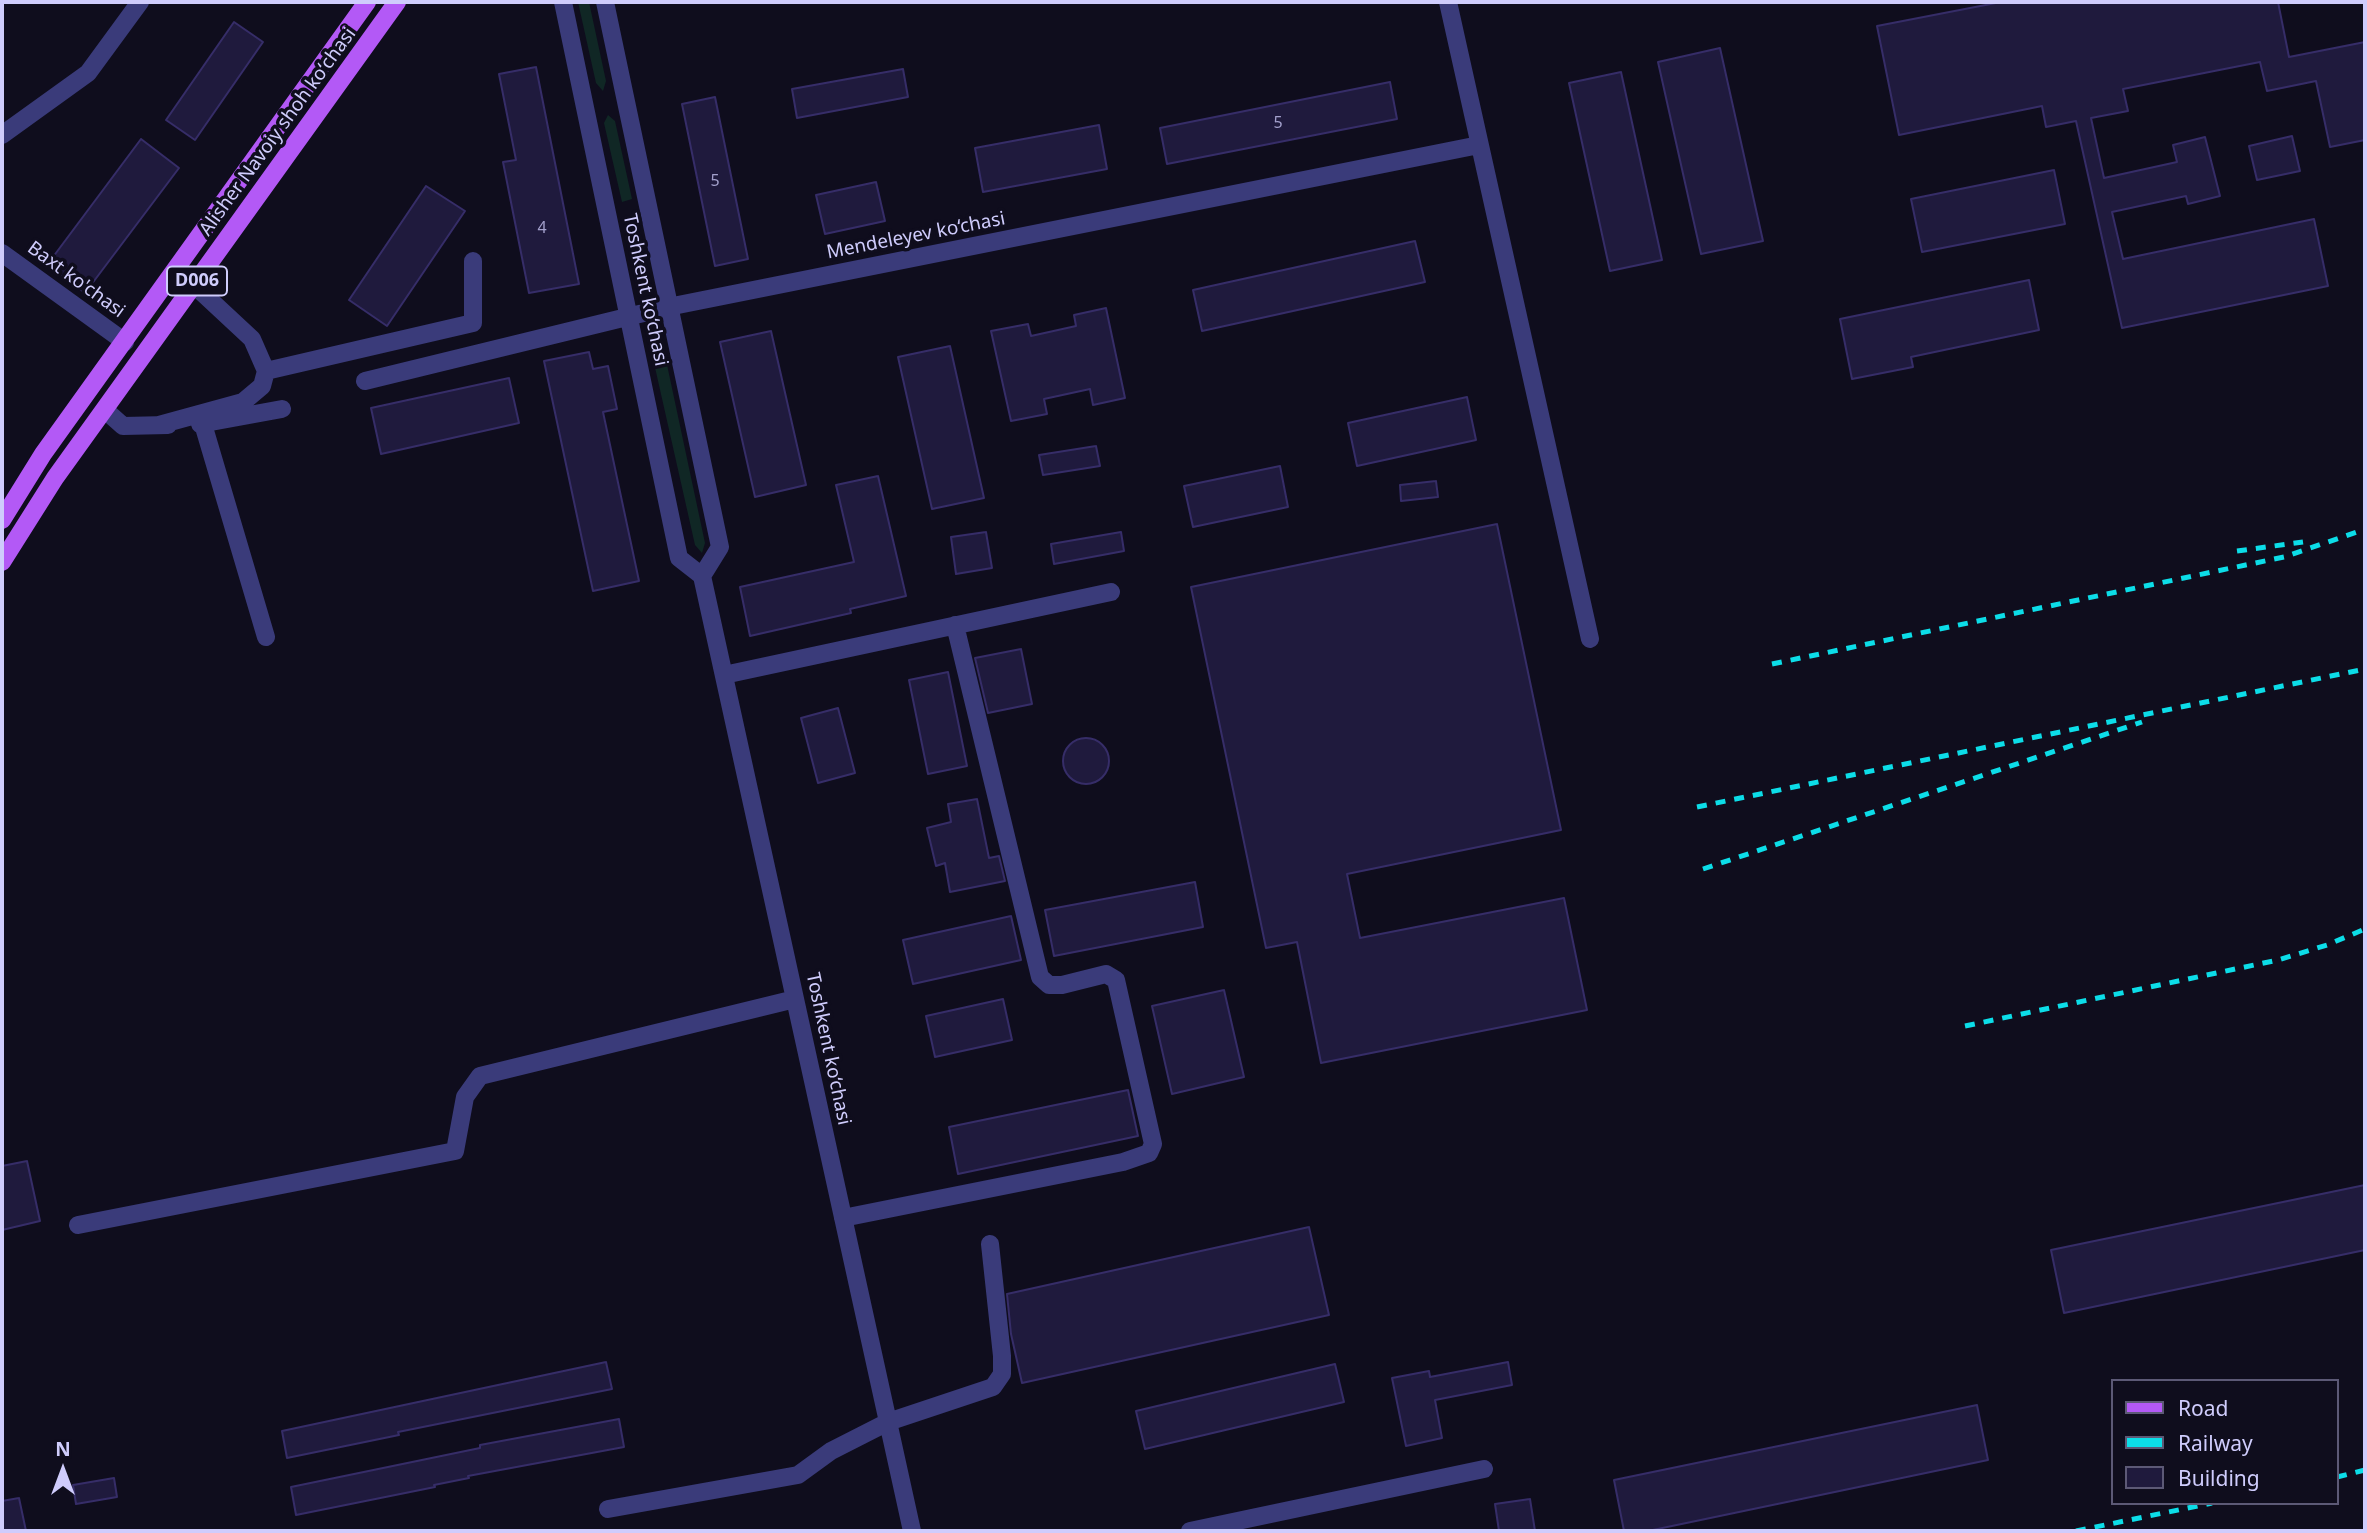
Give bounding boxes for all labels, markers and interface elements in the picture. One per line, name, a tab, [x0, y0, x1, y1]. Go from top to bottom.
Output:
street label: Alisher Navoiy shoh koʻchasi	[195, 24, 361, 240]
house number: 5	[1273, 113, 1283, 133]
house number: 5	[710, 171, 720, 191]
street label: Mendeleyev ko‘chasi	[825, 208, 1007, 264]
street label: Toshkent ko‘chasi	[618, 212, 672, 368]
house number: 4	[537, 218, 547, 238]
street label: Baxt ko'chasi	[23, 237, 129, 323]
road number: D006	[167, 267, 227, 296]
street label: Toshkent ko‘chasi	[801, 971, 855, 1127]
legend	[2112, 1379, 2339, 1505]
text: Road	[2178, 1394, 2228, 1422]
text: Railway	[2178, 1429, 2253, 1457]
north arrow	[28, 1435, 98, 1505]
text: N	[55, 1436, 71, 1462]
text: Building	[2178, 1464, 2260, 1492]

